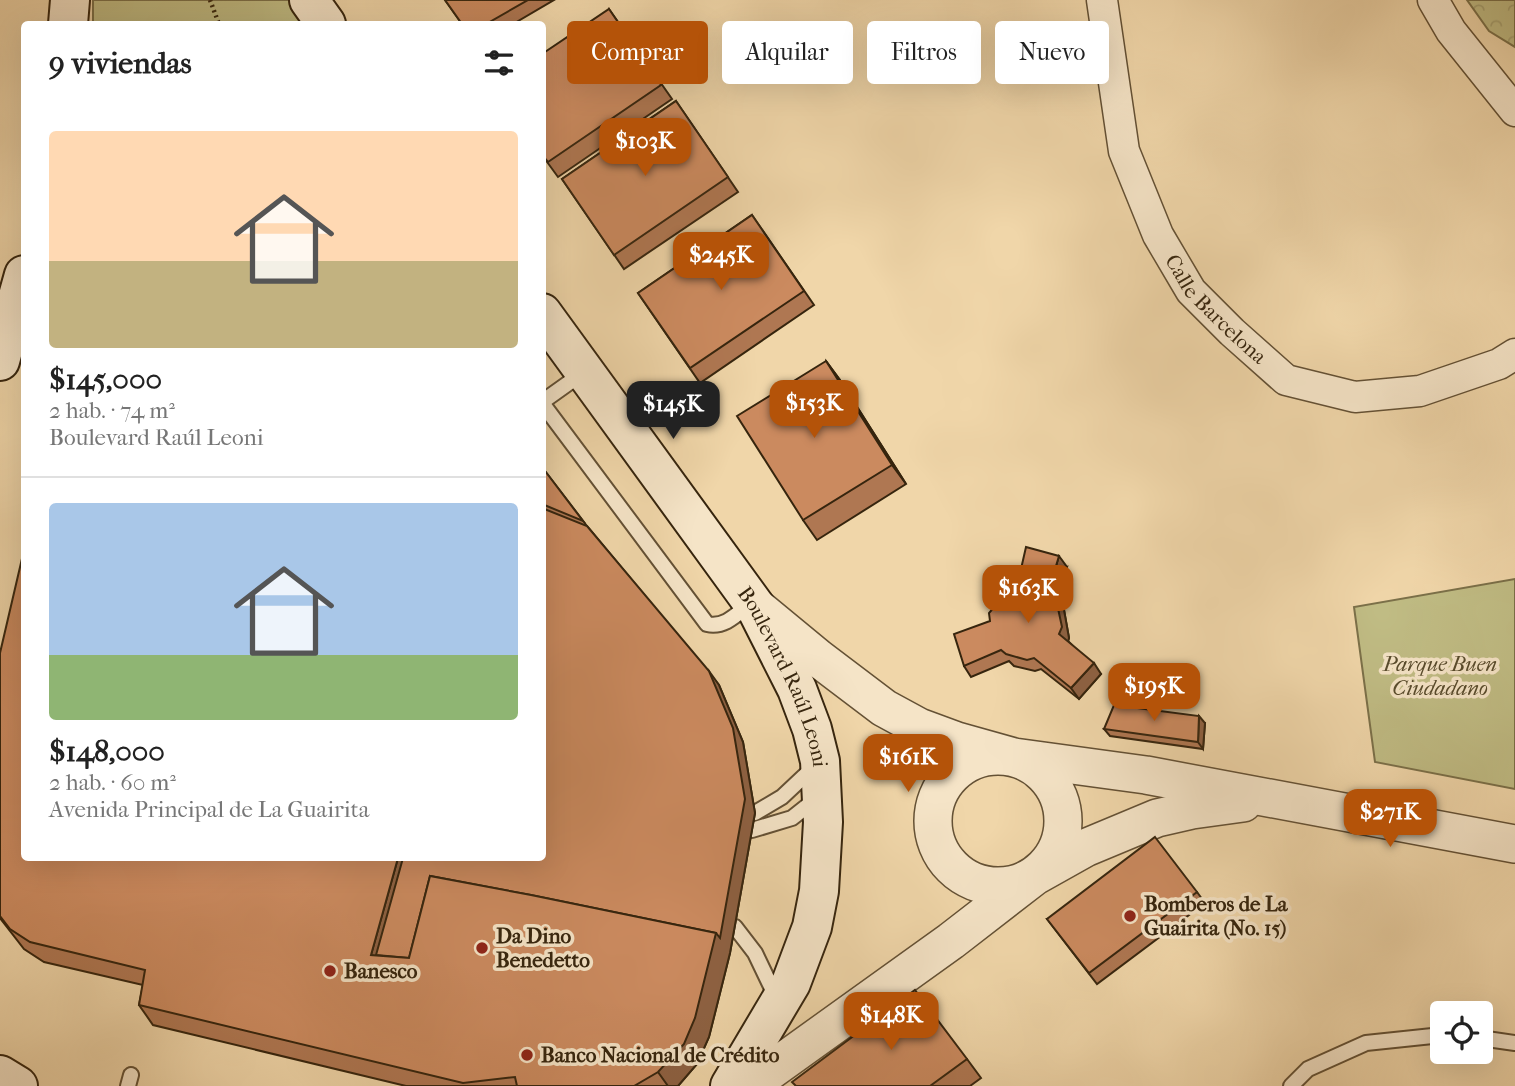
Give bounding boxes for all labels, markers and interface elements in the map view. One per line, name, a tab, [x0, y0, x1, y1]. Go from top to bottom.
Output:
chip: Comprar	[567, 21, 708, 84]
chip: Alquilar	[722, 21, 853, 84]
chip: Filtros	[867, 21, 981, 84]
chip: Nuevo	[995, 21, 1109, 84]
icon: filters	[480, 44, 518, 82]
text: 9 viviendas	[49, 46, 192, 81]
pin: $103K	[596, 118, 694, 178]
text: $103K	[615, 127, 675, 154]
icon: home	[221, 176, 347, 302]
pin: $245K	[672, 232, 770, 292]
text: $245K	[689, 241, 753, 268]
street label: Calle Barcelona	[1160, 250, 1271, 369]
text: $145,000	[49, 362, 162, 397]
pin: $153K	[765, 380, 863, 440]
pin: $145K	[624, 382, 722, 441]
text: $153K	[786, 389, 842, 416]
text: $145K	[643, 390, 703, 417]
text: 2 hab. · 74 m²	[49, 397, 175, 424]
text: Boulevard Raúl Leoni	[49, 424, 264, 451]
icon: home	[221, 548, 347, 674]
pin: $163K	[979, 566, 1077, 625]
text: $163K	[998, 574, 1058, 601]
street label: Boulevard Raúl Leoni	[733, 582, 832, 768]
park label: Parque Buen Ciudadano	[1382, 652, 1497, 700]
pin: $195K	[1105, 664, 1203, 723]
text: $195K	[1124, 672, 1184, 699]
text: $148,000	[49, 734, 165, 769]
pin: $161K	[859, 734, 957, 794]
text: $161K	[879, 743, 937, 770]
text: 2 hab. · 60 m²	[49, 769, 176, 796]
pin: $271K	[1341, 790, 1439, 849]
text: Avenida Principal de La Guairita	[49, 796, 369, 823]
text: $271K	[1360, 798, 1420, 825]
place label: Bomberos de La Guairita (No. 15)	[1144, 892, 1289, 940]
marker: Bomberos de La Guairita (No. 15)	[1122, 908, 1138, 924]
place label: Da Dino Benedetto	[496, 924, 590, 972]
marker: Da Dino Benedetto	[474, 940, 490, 956]
place label: Banesco	[344, 959, 418, 983]
marker: Banesco	[322, 963, 338, 979]
pin: $148K	[842, 992, 940, 1052]
text: $148K	[860, 1001, 922, 1028]
map controls	[1430, 1001, 1493, 1064]
button: locate	[1430, 1001, 1493, 1064]
place label: Banco Nacional de Crédito	[541, 1043, 780, 1067]
marker: Banco Nacional de Crédito	[519, 1047, 535, 1063]

